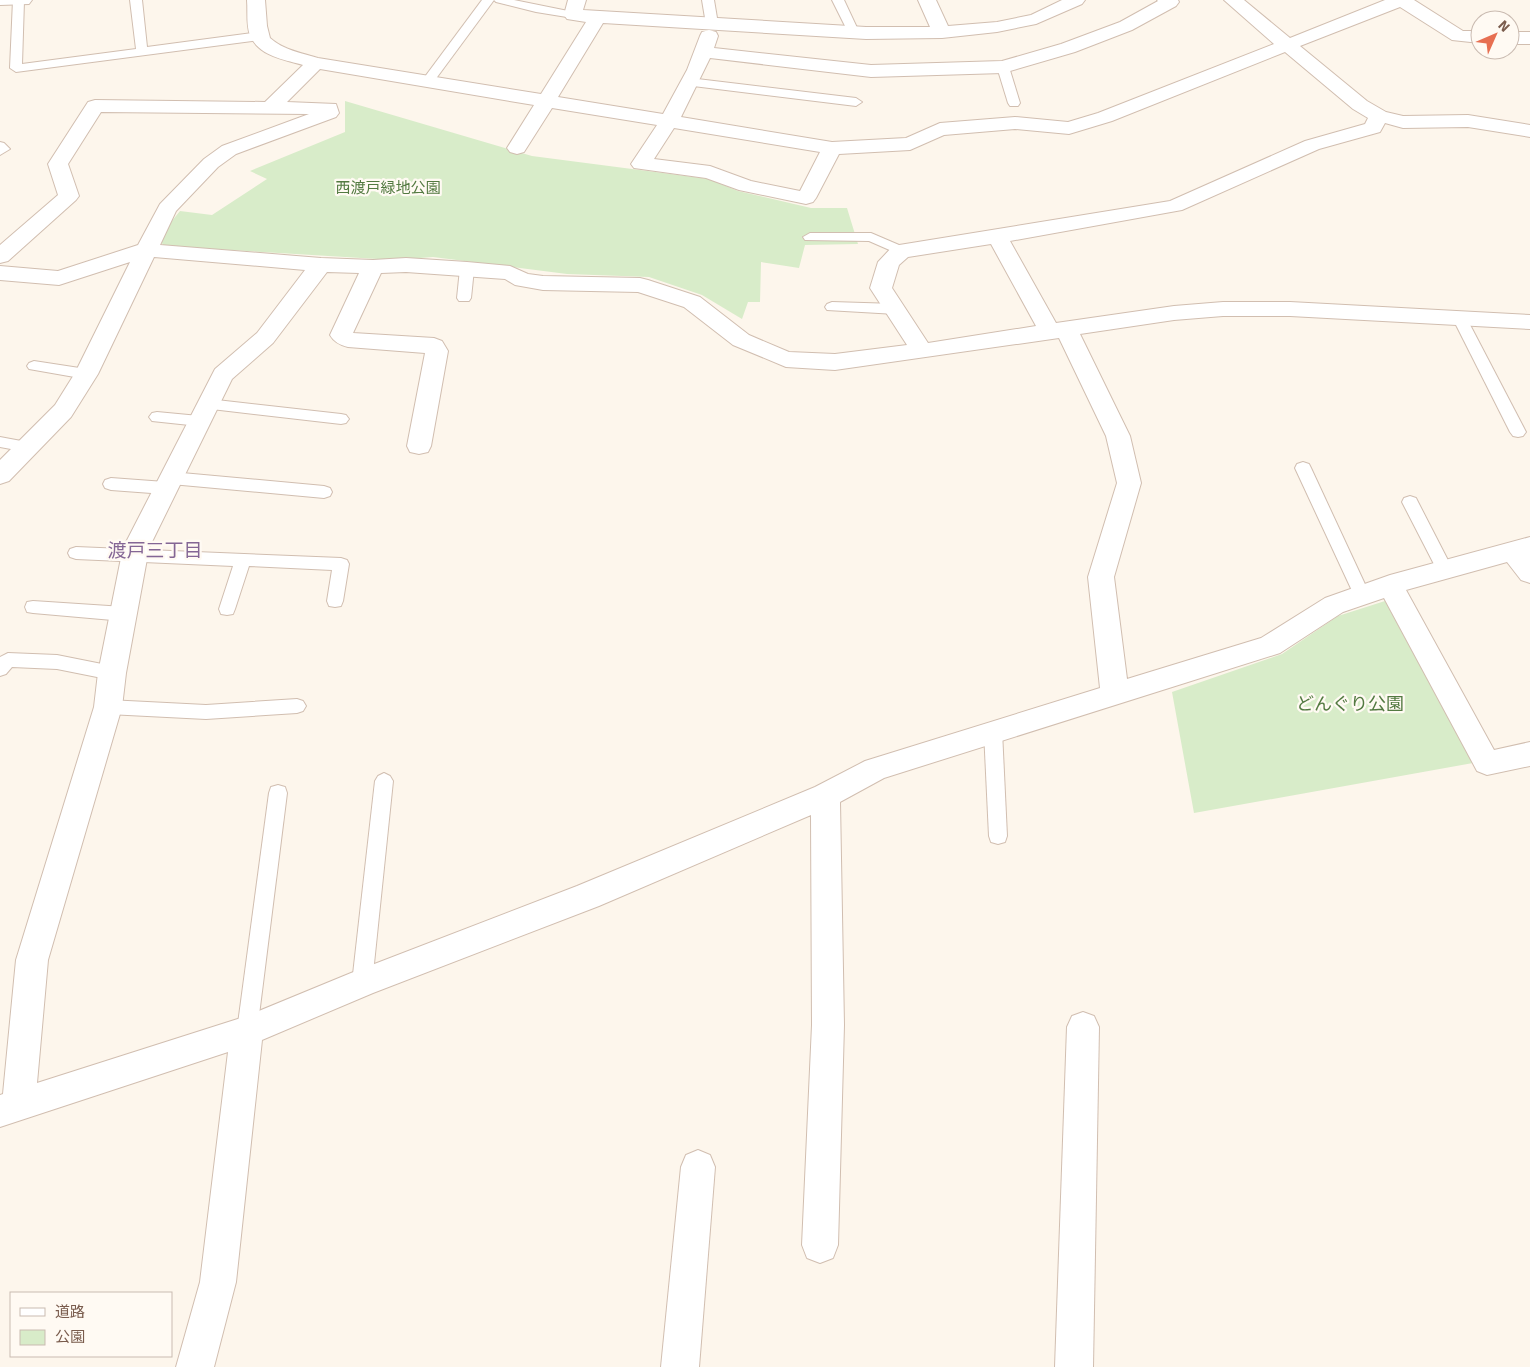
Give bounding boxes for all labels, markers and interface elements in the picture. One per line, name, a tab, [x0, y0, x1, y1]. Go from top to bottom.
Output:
north arrow	[1470, 10, 1520, 60]
text: N	[1494, 17, 1513, 36]
park label: 西渡戸緑地公園	[335, 179, 441, 197]
district label: 渡戸三丁目	[107, 539, 203, 563]
park label: どんぐり公園	[1296, 693, 1404, 715]
legend	[10, 1292, 172, 1357]
text: 道路	[55, 1303, 85, 1321]
text: 公園	[55, 1328, 85, 1346]

